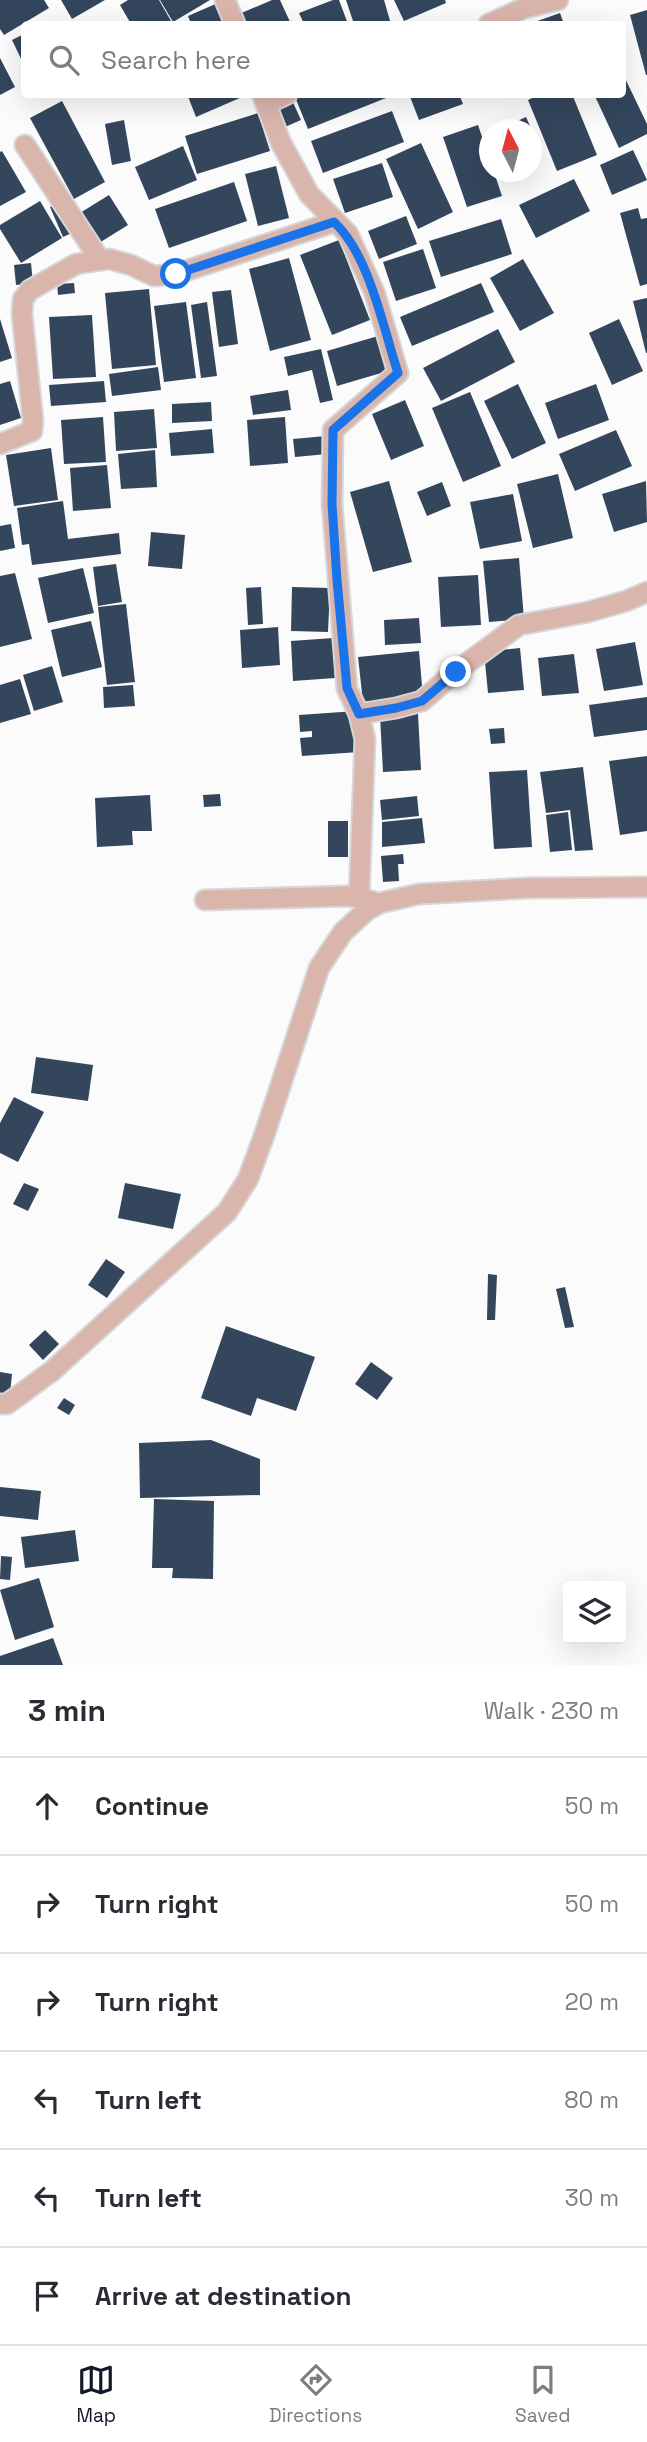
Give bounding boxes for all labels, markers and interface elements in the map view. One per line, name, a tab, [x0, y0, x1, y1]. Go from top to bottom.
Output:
search box	[21, 21, 626, 98]
icon: search	[45, 41, 83, 79]
text: Search here	[101, 43, 251, 77]
north arrow	[479, 119, 542, 182]
route start	[160, 258, 191, 289]
route end	[440, 656, 471, 687]
map controls	[563, 1581, 626, 1644]
button: layers	[563, 1581, 626, 1644]
text: 3 min	[28, 1691, 106, 1730]
text: Walk · 230 m	[484, 1696, 619, 1726]
icon: ahead	[28, 1787, 66, 1825]
text: Continue	[95, 1789, 209, 1823]
text: 50 m	[565, 1791, 619, 1821]
icon: right	[28, 1885, 66, 1923]
text: Turn right	[95, 1887, 219, 1921]
text: 50 m	[565, 1889, 619, 1919]
icon: right	[28, 1983, 66, 2021]
text: Turn right	[95, 1985, 219, 2019]
text: 20 m	[565, 1987, 619, 2017]
icon: left	[28, 2081, 66, 2119]
text: Turn left	[95, 2083, 202, 2117]
text: 80 m	[564, 2085, 619, 2115]
icon: left	[28, 2179, 66, 2217]
text: Turn left	[95, 2181, 202, 2215]
text: 30 m	[565, 2183, 619, 2213]
icon: arrive	[28, 2277, 66, 2315]
text: Arrive at destination	[95, 2279, 352, 2313]
tab: Map	[76, 2361, 116, 2428]
tab: Directions	[269, 2361, 362, 2428]
tab: Saved	[515, 2361, 571, 2428]

